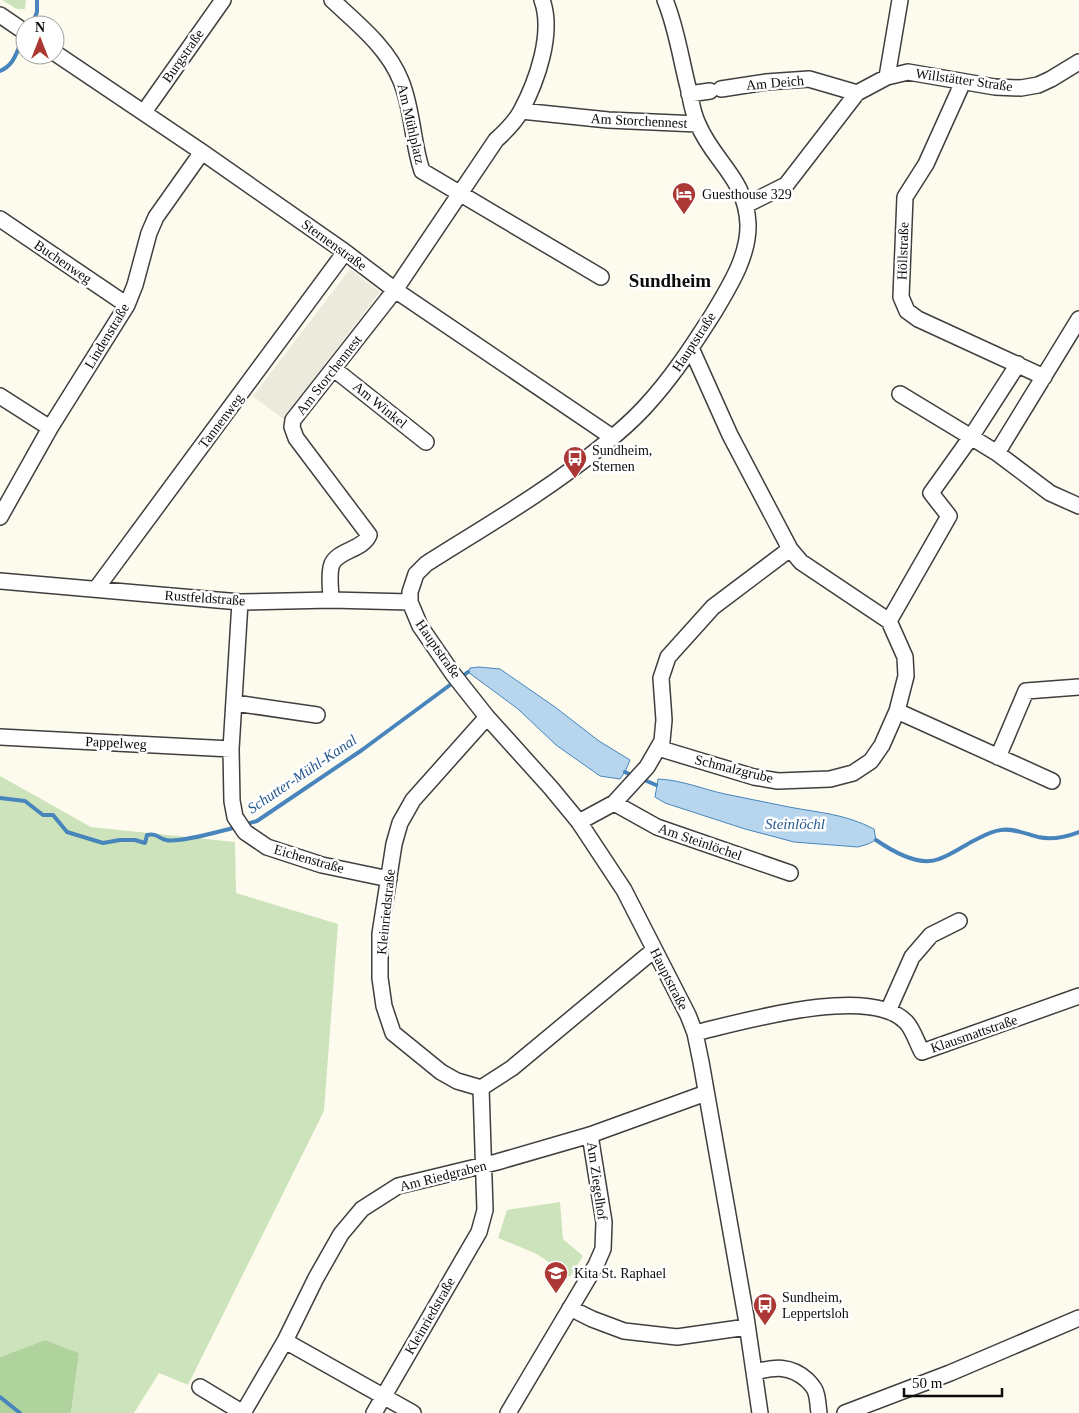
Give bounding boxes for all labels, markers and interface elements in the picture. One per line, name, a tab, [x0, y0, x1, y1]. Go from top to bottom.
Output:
north arrow	[15, 15, 65, 65]
text: N	[35, 20, 45, 35]
street label: Burgstraße	[159, 27, 207, 85]
street label: Willstätter Straße	[915, 66, 1013, 94]
street label: Am Deich	[745, 73, 805, 93]
street label: Am Mühlplatz	[394, 82, 428, 166]
street label: Am Storchennest	[590, 111, 688, 131]
hotel icon: Guesthouse 329	[671, 181, 697, 215]
place label: Guesthouse 329	[702, 187, 792, 202]
street label: Sternenstraße	[299, 217, 369, 273]
street label: Höllstraße	[894, 222, 912, 280]
street label: Buchenweg	[31, 237, 95, 287]
district label: Sundheim	[629, 270, 711, 291]
street label: Lindenstraße	[82, 301, 132, 371]
street label: Hauptstraße	[669, 310, 719, 374]
street label: Am Storchennest	[293, 332, 365, 418]
street label: Am Winkel	[350, 379, 410, 431]
street label: Tannenweg	[196, 391, 246, 451]
place label: Sundheim, Sternen	[592, 443, 652, 474]
bus stop icon: Sundheim, Sternen	[562, 445, 588, 479]
street label: Rustfeldstraße	[164, 588, 246, 608]
street label: Hauptstraße	[412, 617, 464, 681]
water label: Schutter-Mühl-Kanal	[244, 732, 360, 816]
street label: Pappelweg	[85, 734, 147, 752]
street label: Schmalzgrube	[693, 752, 775, 786]
water label: Steinlöchl	[765, 816, 825, 832]
street label: Am Steinlöchel	[656, 821, 744, 863]
street label: Eichenstraße	[272, 842, 346, 876]
street label: Kleinriedstraße	[374, 868, 398, 956]
street label: Hauptstraße	[647, 945, 691, 1013]
street label: Klausmattstraße	[929, 1012, 1019, 1056]
street label: Am Ziegelhof	[584, 1141, 610, 1221]
street label: Am Riedgraben	[398, 1158, 488, 1194]
school or university icon: Kita St. Raphael	[543, 1260, 569, 1294]
place label: Kita St. Raphael	[574, 1266, 666, 1281]
street label: Kleinriedstraße	[402, 1275, 458, 1357]
place label: Sundheim, Leppertsloh	[782, 1290, 849, 1321]
bus stop icon: Sundheim, Leppertsloh	[752, 1292, 778, 1326]
scale bar	[904, 1366, 1002, 1398]
text: 50 m	[912, 1375, 943, 1391]

